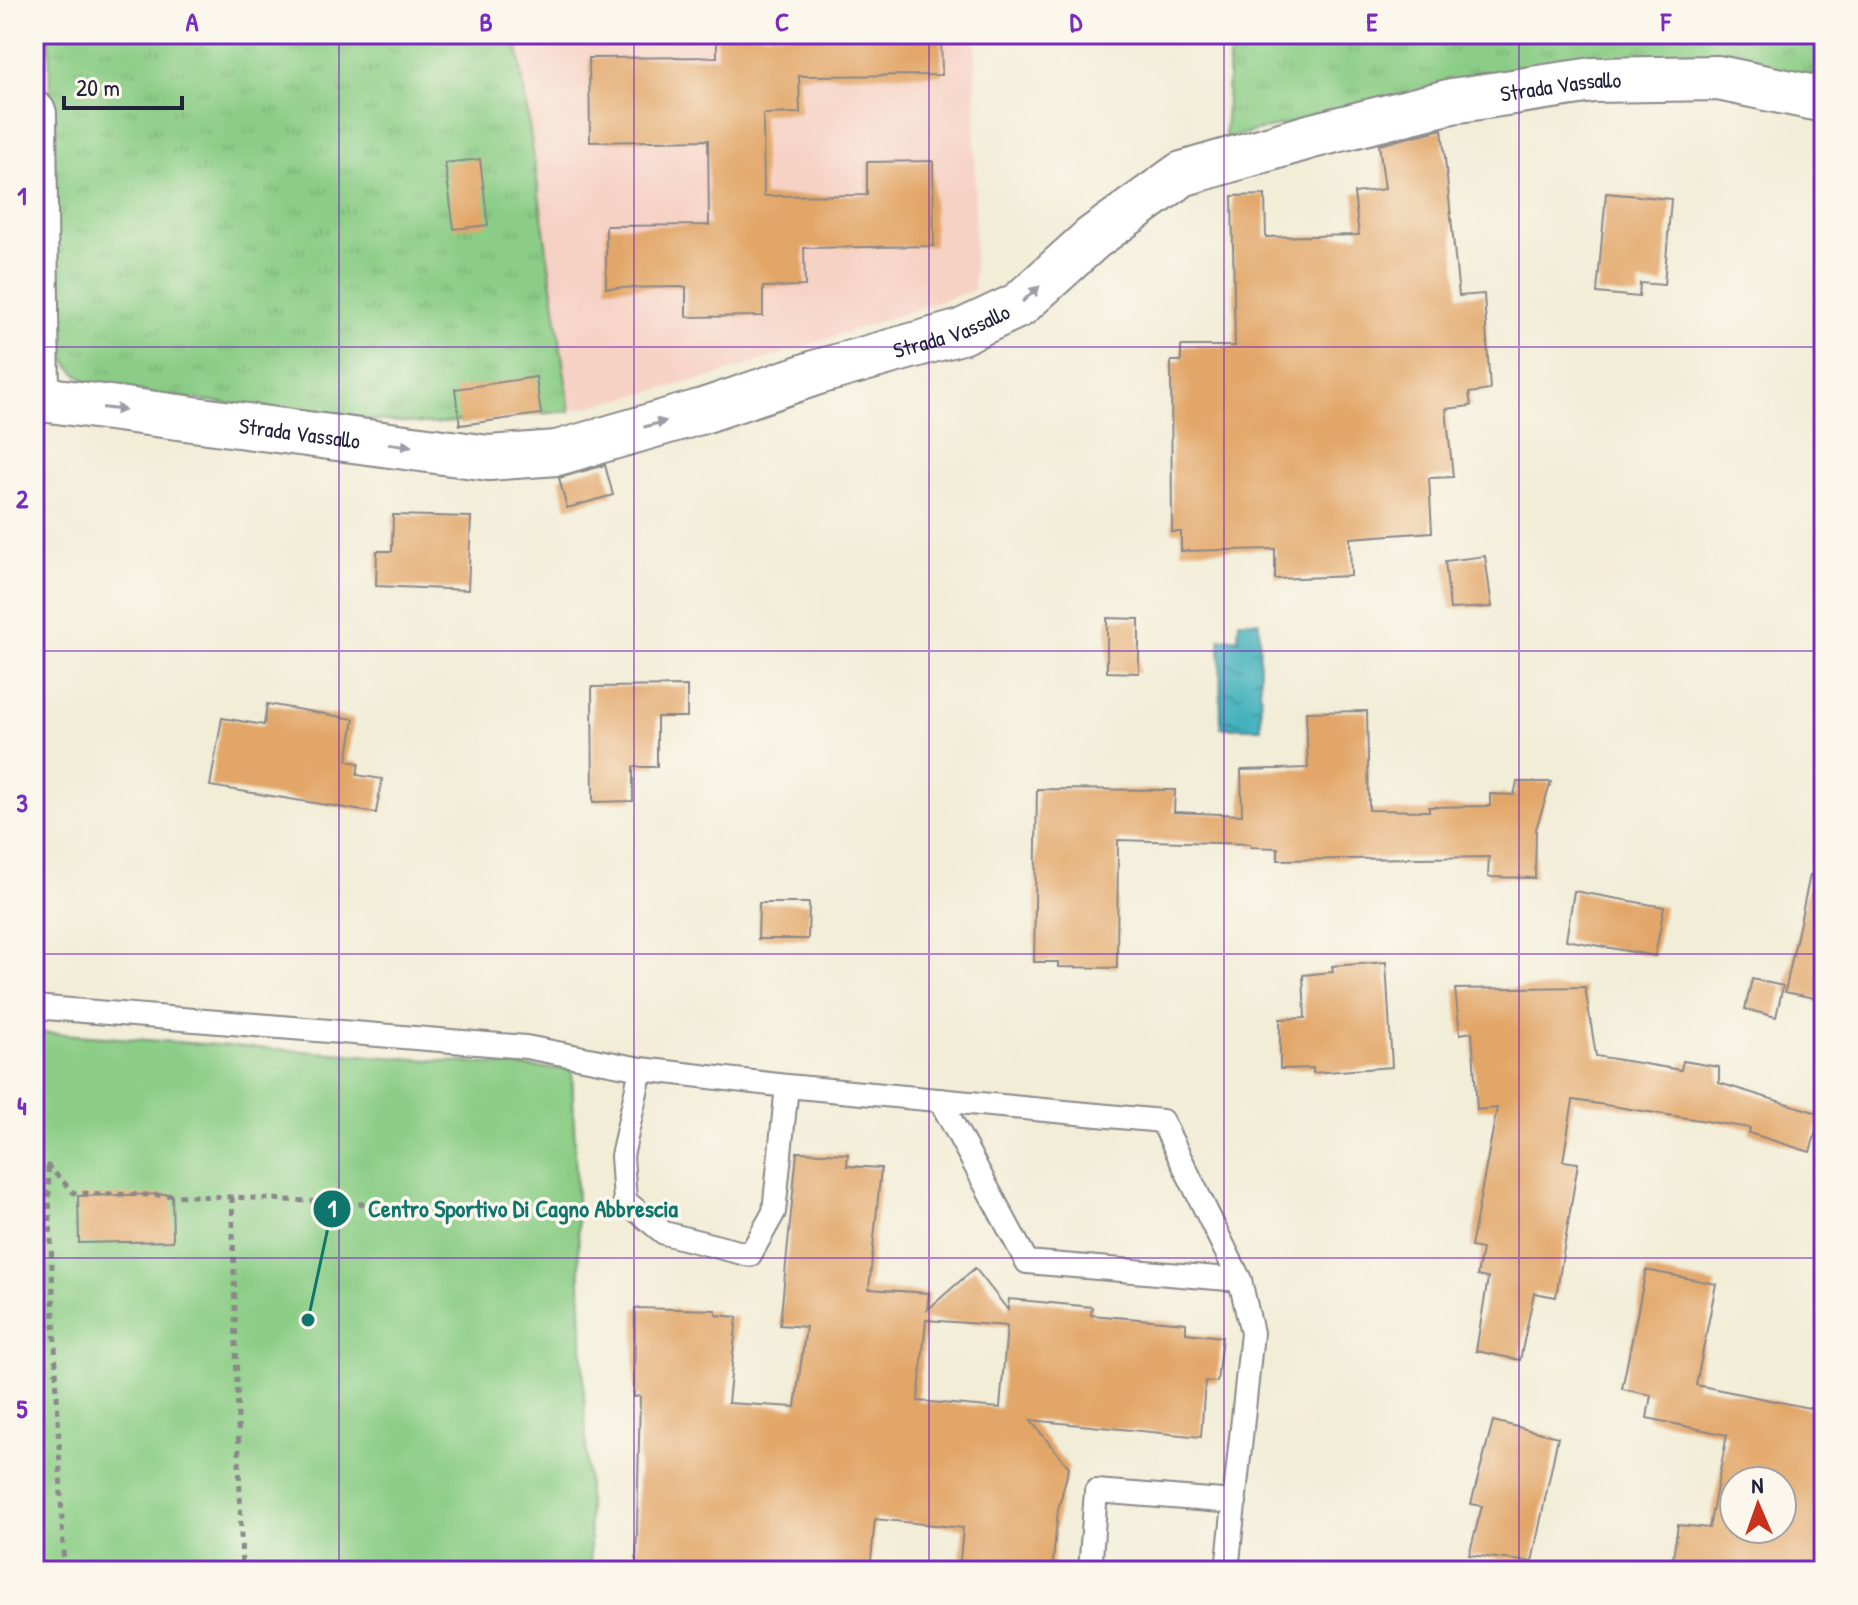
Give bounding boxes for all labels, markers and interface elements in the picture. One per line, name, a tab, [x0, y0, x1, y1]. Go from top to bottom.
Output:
text: A	[186, 4, 199, 39]
text: B	[479, 4, 493, 39]
text: C	[775, 4, 789, 39]
text: D	[1070, 4, 1083, 39]
text: E	[1366, 4, 1378, 39]
text: F	[1660, 4, 1672, 39]
scale bar	[64, 60, 182, 110]
street label: Strada Vassallo	[1498, 65, 1622, 109]
text: 20 m	[76, 71, 120, 103]
text: 1	[17, 178, 27, 213]
one-way arrow	[1021, 286, 1040, 304]
street label: Strada Vassallo	[890, 296, 1015, 365]
one-way arrow	[102, 403, 127, 416]
street label: Strada Vassallo	[237, 410, 362, 456]
one-way arrow	[642, 418, 667, 430]
one-way arrow	[388, 439, 413, 452]
text: 2	[16, 481, 29, 516]
text: 3	[16, 785, 28, 820]
text: 4	[17, 1088, 27, 1123]
callout: Centro Sportivo Di Cagno Abbrescia	[312, 1185, 694, 1233]
text: 1	[328, 1192, 337, 1224]
text: Centro Sportivo Di Cagno Abbrescia	[368, 1192, 679, 1225]
text: 5	[17, 1391, 28, 1426]
north arrow	[1718, 1465, 1798, 1545]
text: N	[1751, 1470, 1764, 1500]

